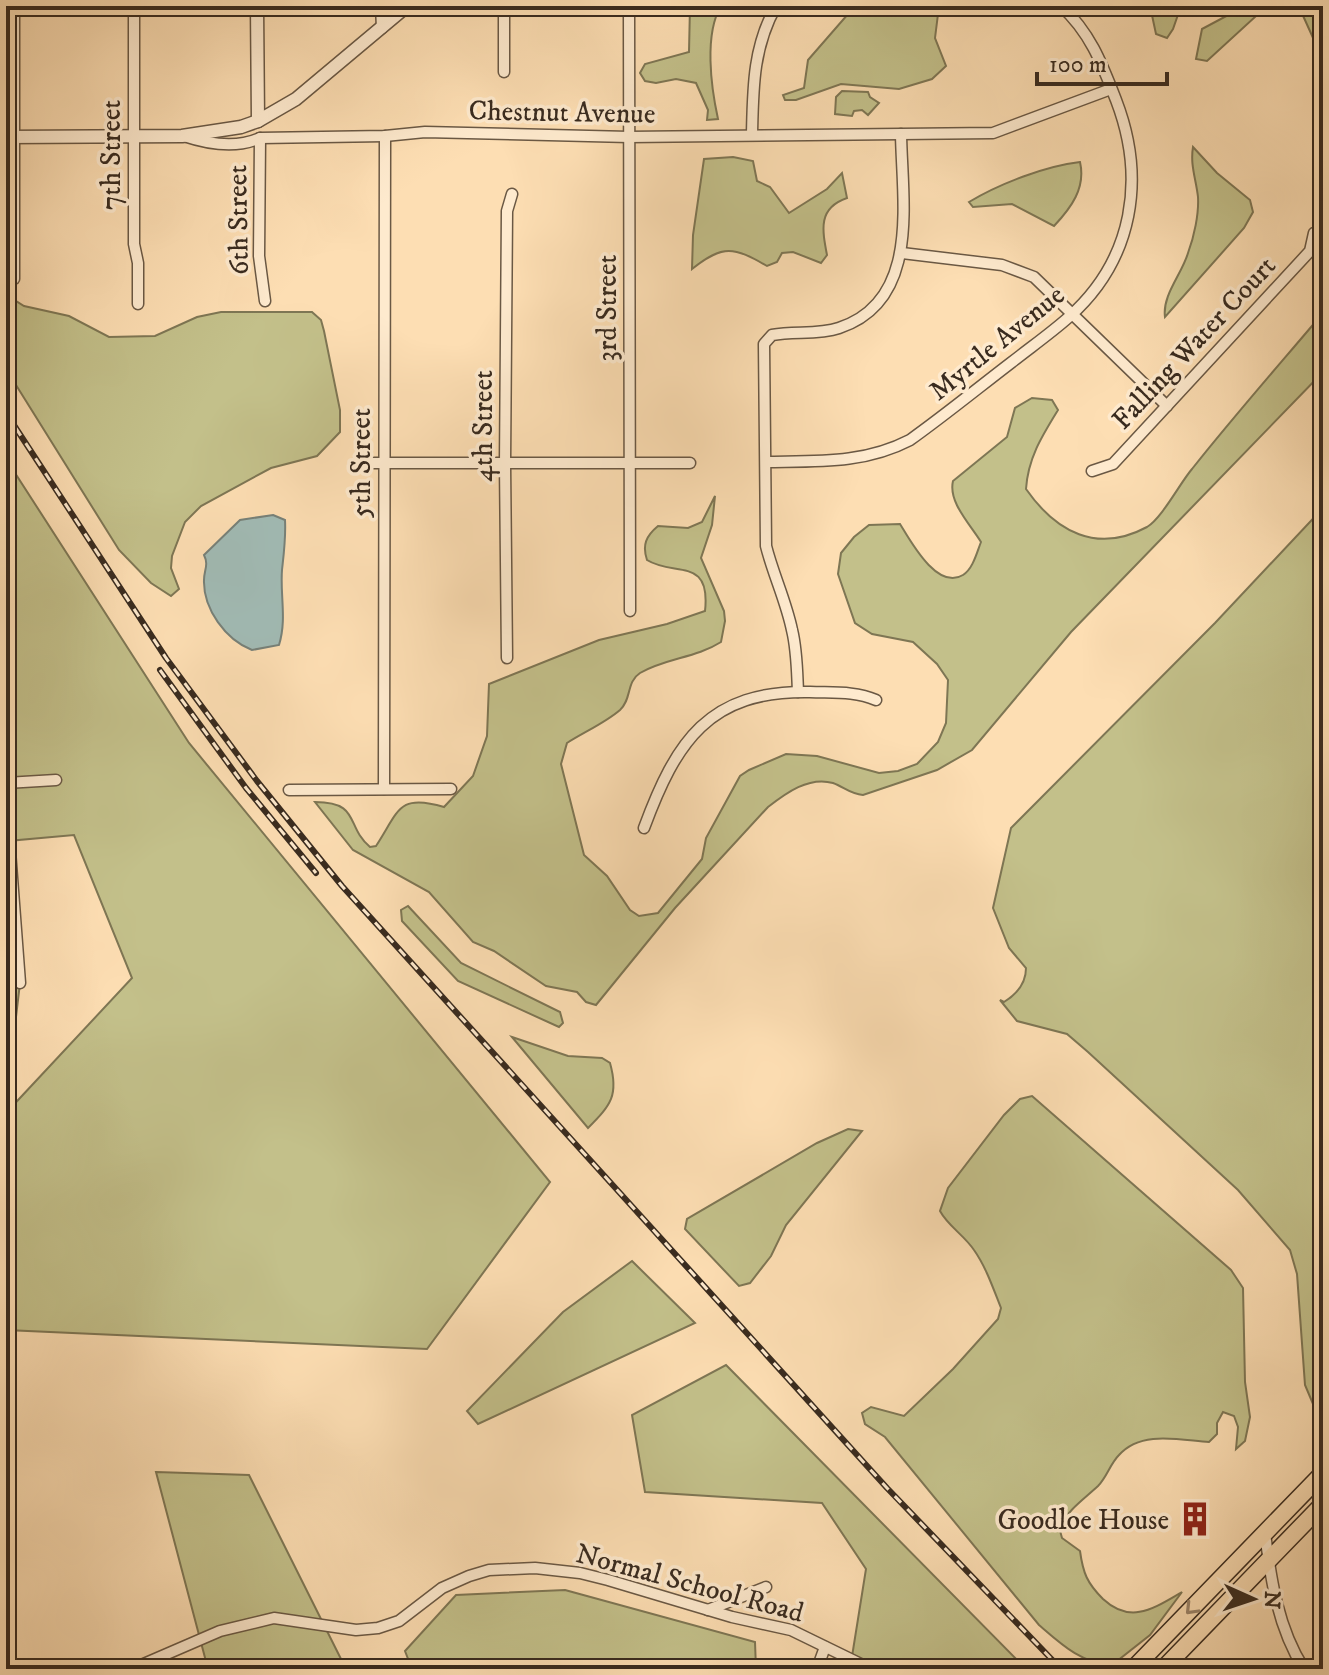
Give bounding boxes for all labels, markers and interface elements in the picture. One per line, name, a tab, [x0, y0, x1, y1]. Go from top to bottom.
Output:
scale bar	[1037, 36, 1167, 86]
text: 100 m	[1049, 50, 1107, 80]
street label: Chestnut Avenue	[468, 93, 656, 132]
street label: 7th Street	[94, 100, 129, 210]
street label: 6th Street	[220, 164, 257, 276]
street label: Falling Water Court	[1105, 249, 1283, 437]
street label: 3rd Street	[590, 254, 625, 361]
street label: Myrtle Avenue	[922, 278, 1072, 408]
street label: 4th Street	[466, 370, 501, 482]
street label: 5th Street	[344, 408, 379, 518]
building icon: Goodloe House	[1176, 1500, 1214, 1538]
place label: Goodloe House	[998, 1503, 1169, 1538]
street label: Normal School Road	[572, 1536, 807, 1631]
north arrow	[1213, 1559, 1293, 1639]
text: N	[1258, 1590, 1285, 1610]
one-way arrow	[1185, 1600, 1200, 1614]

